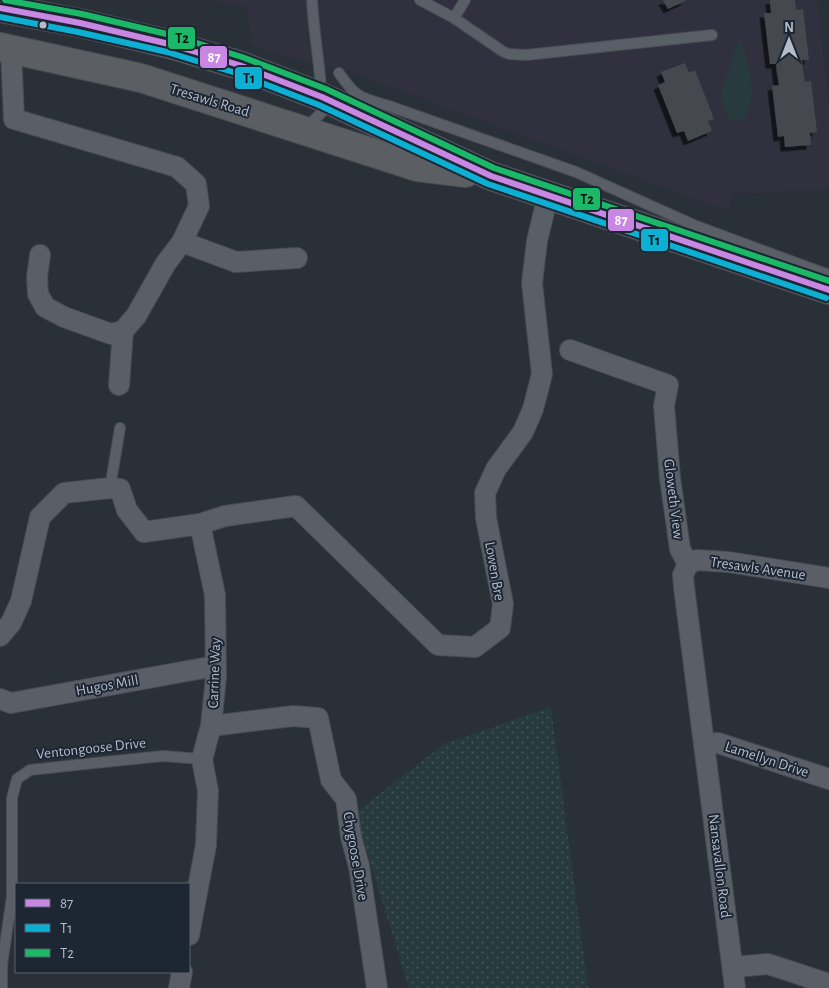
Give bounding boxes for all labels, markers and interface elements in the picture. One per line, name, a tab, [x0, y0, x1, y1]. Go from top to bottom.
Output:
north arrow	[764, 15, 814, 65]
unlabelled marker	[38, 20, 48, 30]
text: N	[784, 21, 794, 35]
line badge: T2	[167, 26, 196, 50]
text: T2	[175, 32, 189, 46]
line badge: 87	[199, 45, 228, 69]
text: 87	[208, 51, 220, 65]
line badge: T1	[234, 66, 263, 90]
text: T1	[243, 72, 255, 86]
street label: Tresawls Road	[168, 81, 252, 120]
line badge: T2	[572, 187, 601, 211]
text: T2	[580, 193, 594, 207]
line badge: 87	[607, 208, 635, 232]
text: 87	[615, 214, 627, 228]
line badge: T1	[640, 228, 669, 252]
text: T1	[648, 234, 660, 248]
street label: Gloweth View	[661, 458, 686, 540]
street label: Lowen Bre	[482, 540, 507, 602]
street label: Tresawls Avenue	[709, 554, 807, 583]
street label: Carrine Way	[206, 637, 223, 709]
street label: Hugos Mill	[75, 673, 140, 698]
street label: Ventongoose Drive	[35, 735, 147, 762]
street label: Lamellyn Drive	[723, 739, 811, 780]
street label: Chygoose Drive	[340, 811, 371, 902]
street label: Nansavallon Road	[706, 813, 733, 919]
legend	[15, 883, 190, 973]
text: 87	[60, 896, 73, 911]
text: T1	[60, 921, 73, 936]
text: T2	[60, 946, 74, 961]

